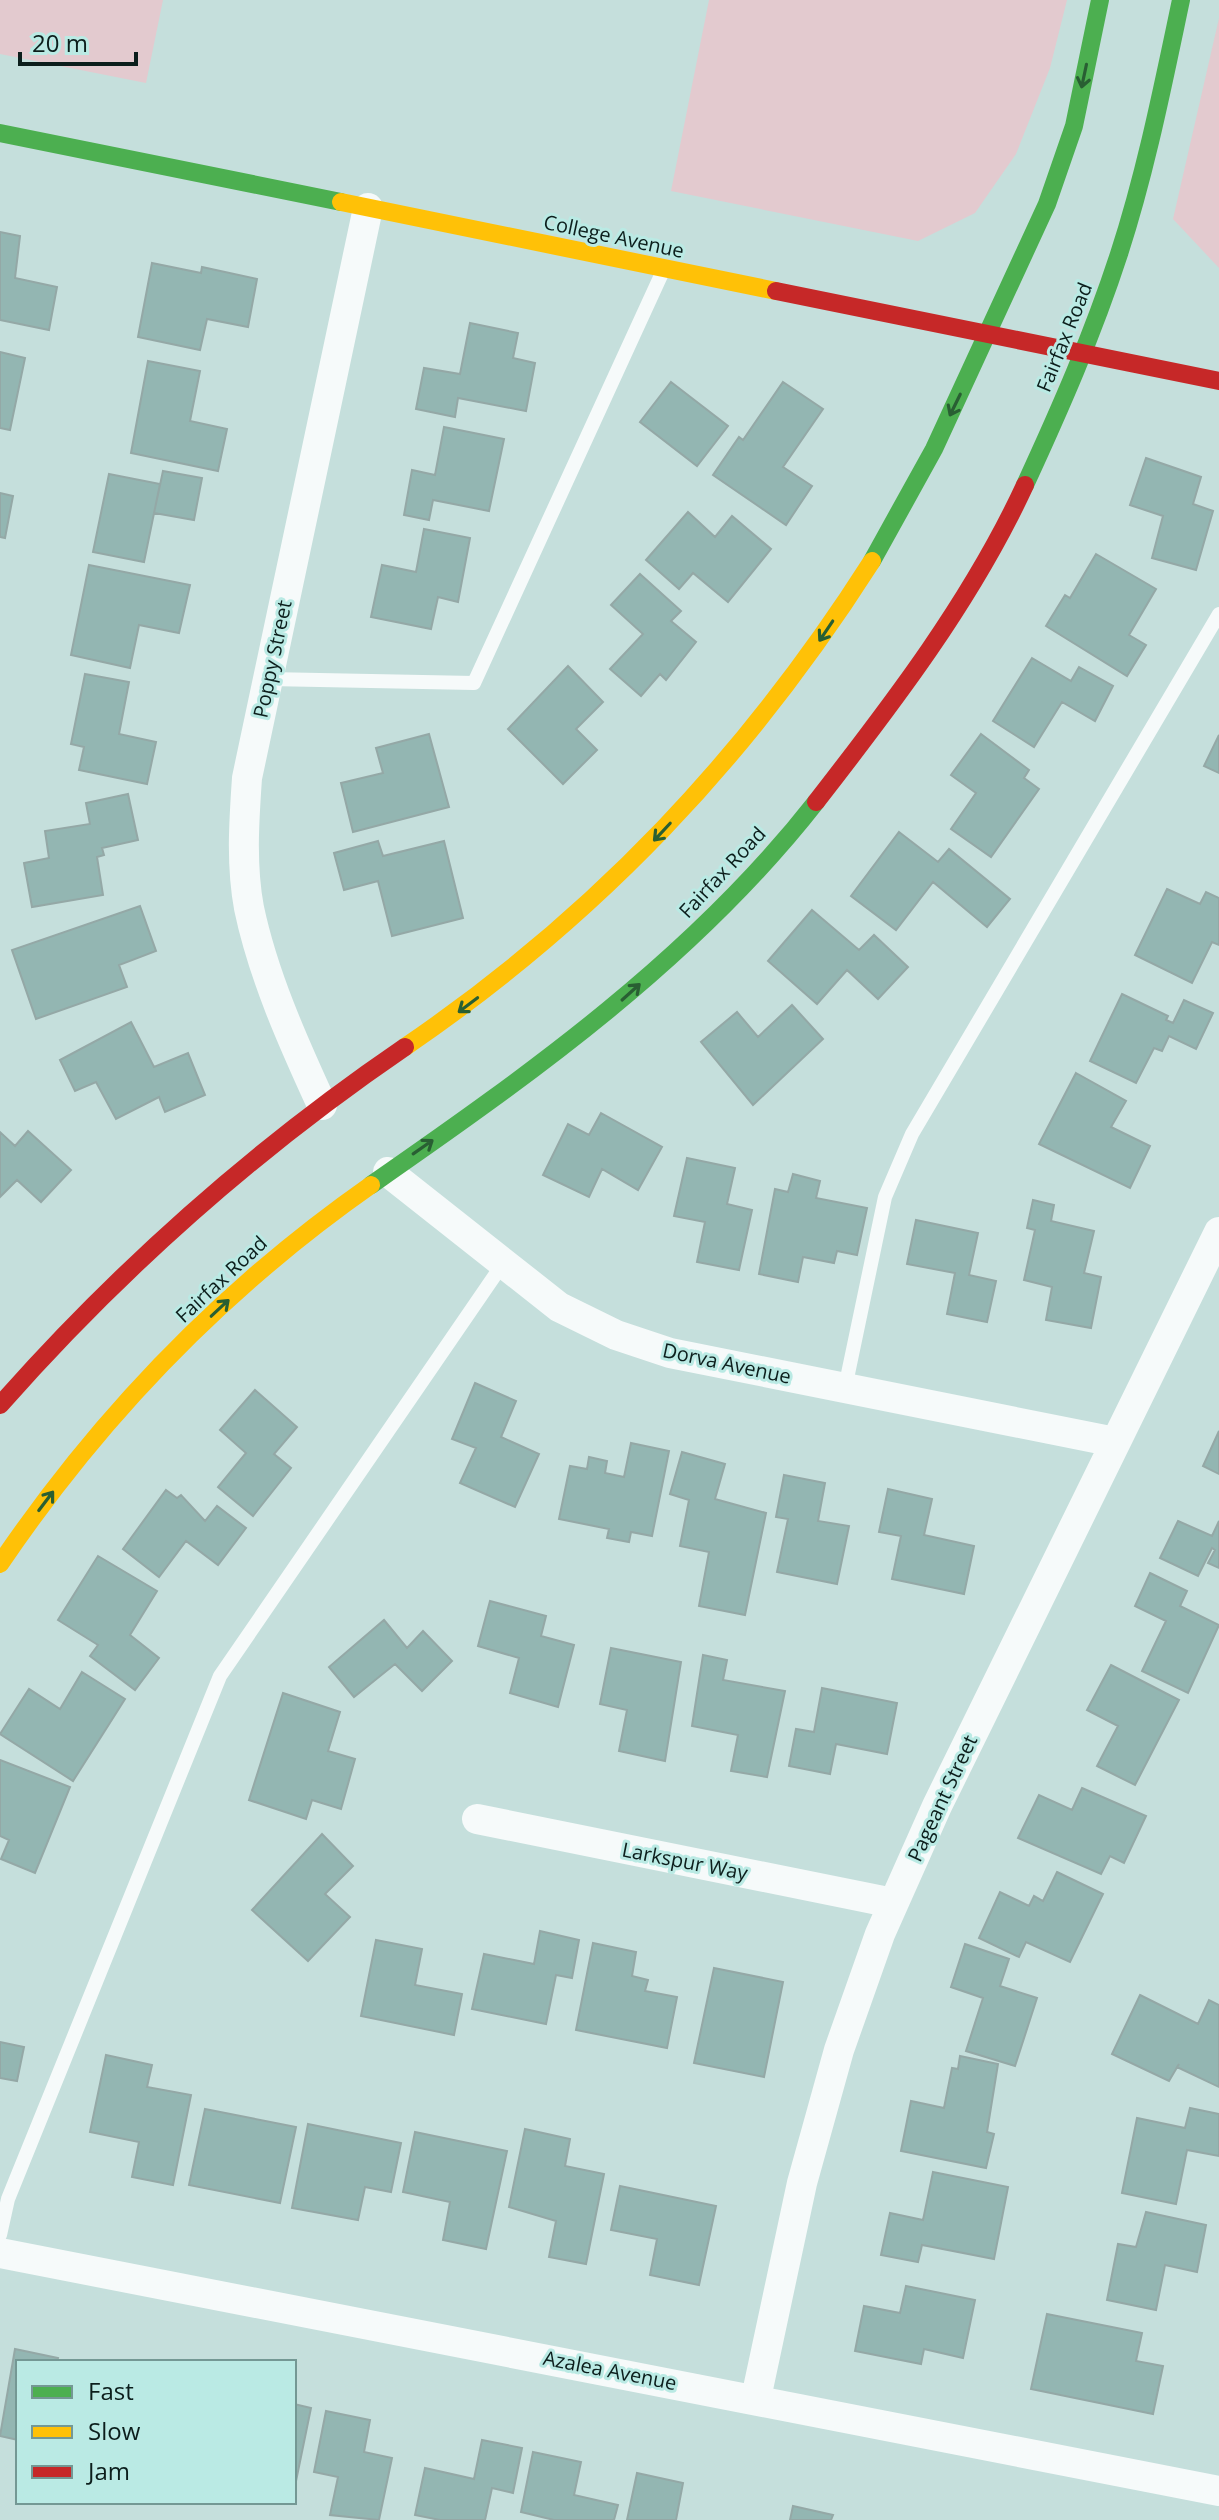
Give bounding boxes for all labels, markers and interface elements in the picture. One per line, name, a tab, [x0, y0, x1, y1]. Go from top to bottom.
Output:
scale bar	[20, 16, 136, 66]
text: 20 m	[32, 26, 88, 59]
one-way arrow	[1076, 63, 1091, 89]
street label: College Avenue	[541, 208, 687, 264]
street label: Fairfax Road	[1030, 278, 1098, 396]
one-way arrow	[947, 393, 962, 417]
street label: Poppy Street	[246, 598, 298, 720]
one-way arrow	[818, 619, 834, 641]
street label: Fairfax Road	[673, 820, 771, 924]
one-way arrow	[654, 822, 672, 842]
one-way arrow	[621, 983, 641, 1001]
one-way arrow	[458, 996, 479, 1013]
one-way arrow	[412, 1139, 434, 1155]
street label: Fairfax Road	[169, 1230, 273, 1328]
one-way arrow	[209, 1300, 229, 1318]
street label: Dorva Avenue	[660, 1336, 794, 1390]
one-way arrow	[37, 1491, 54, 1512]
street label: Pageant Street	[901, 1730, 983, 1866]
street label: Larkspur Way	[620, 1836, 751, 1887]
street label: Azalea Avenue	[541, 2344, 679, 2396]
legend	[16, 2360, 296, 2504]
text: Fast	[88, 2374, 134, 2407]
text: Slow	[88, 2414, 141, 2447]
text: Jam	[86, 2454, 130, 2487]

